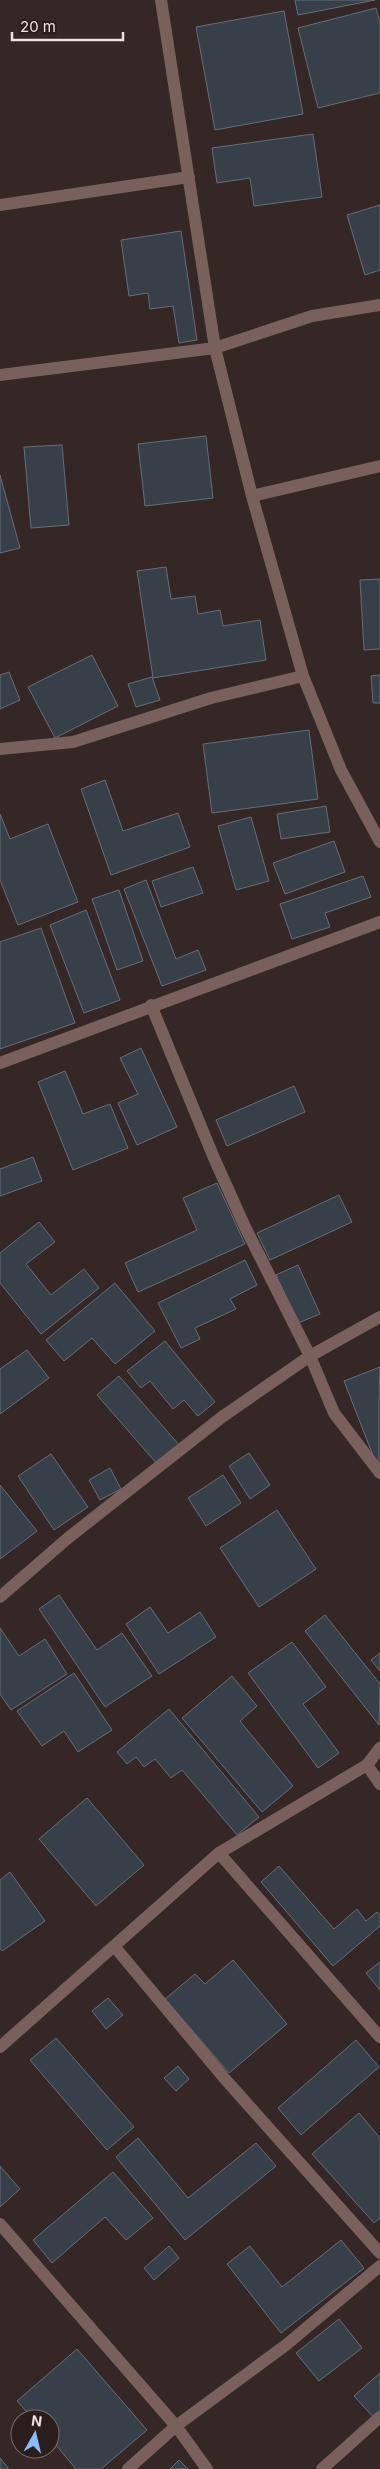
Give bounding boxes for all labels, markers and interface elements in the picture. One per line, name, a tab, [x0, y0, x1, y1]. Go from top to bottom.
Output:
scale bar	[12, 10, 124, 42]
text: 20 m	[20, 17, 56, 36]
north arrow	[10, 2409, 60, 2459]
text: N	[30, 2411, 43, 2430]

